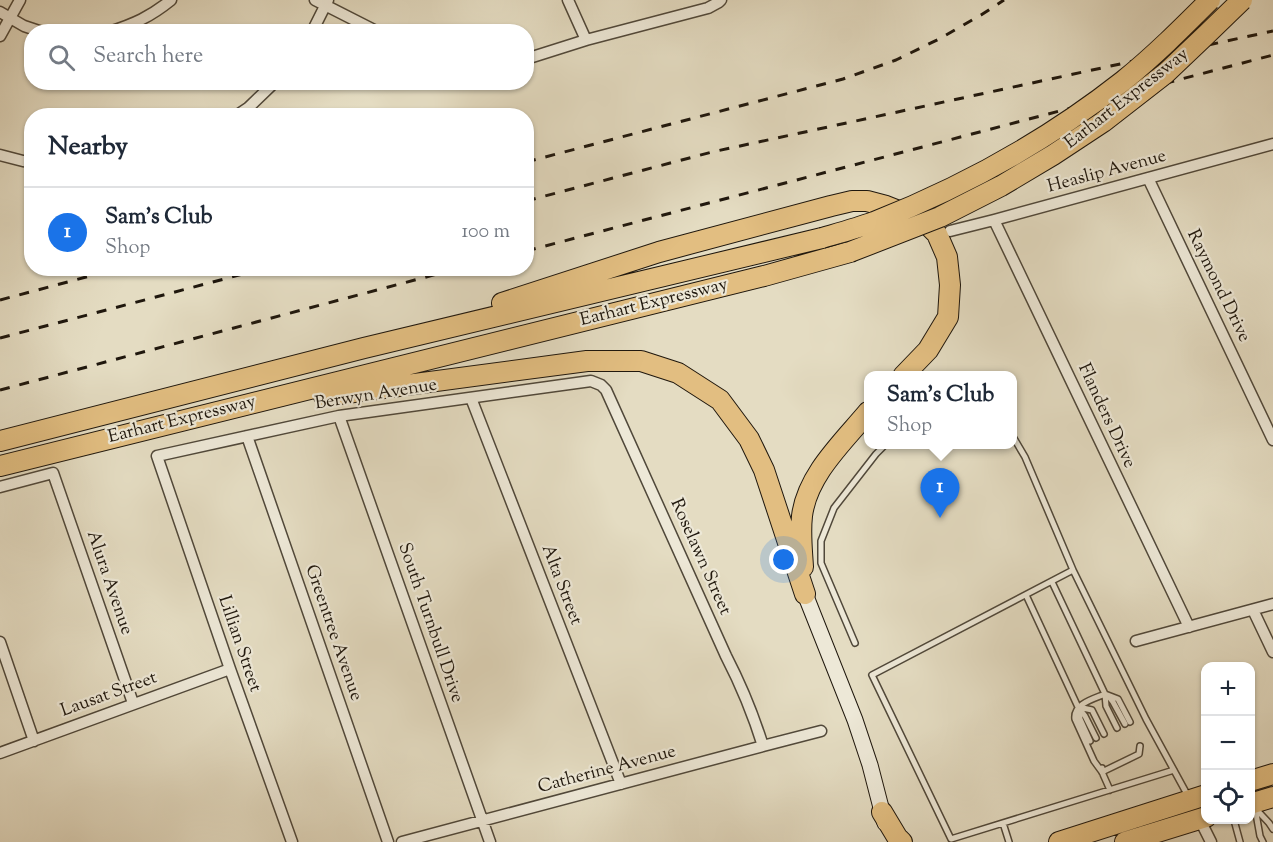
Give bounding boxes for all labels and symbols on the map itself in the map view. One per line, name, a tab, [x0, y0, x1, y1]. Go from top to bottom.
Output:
street label: Earhart Expressway	[1059, 42, 1195, 156]
street label: Heaslip Avenue	[1045, 144, 1169, 200]
street label: Raymond Drive	[1180, 225, 1256, 347]
street label: Earhart Expressway	[577, 272, 731, 334]
street label: Flanders Drive	[1070, 359, 1142, 473]
street label: Berwyn Avenue	[313, 372, 439, 418]
street label: Earhart Expressway	[105, 389, 259, 451]
pin: 1	[920, 468, 960, 518]
street label: Roselawn Street	[663, 495, 737, 619]
street label: Alura Avenue	[79, 527, 139, 639]
street label: South Turnbull Drive	[390, 540, 470, 706]
street label: Alta Street	[534, 541, 588, 629]
your location	[769, 545, 798, 574]
street label: Greentree Avenue	[298, 561, 368, 705]
street label: Lillian Street	[210, 592, 268, 696]
street label: Lausat Street	[57, 666, 161, 724]
street label: Catherine Avenue	[535, 739, 679, 801]

